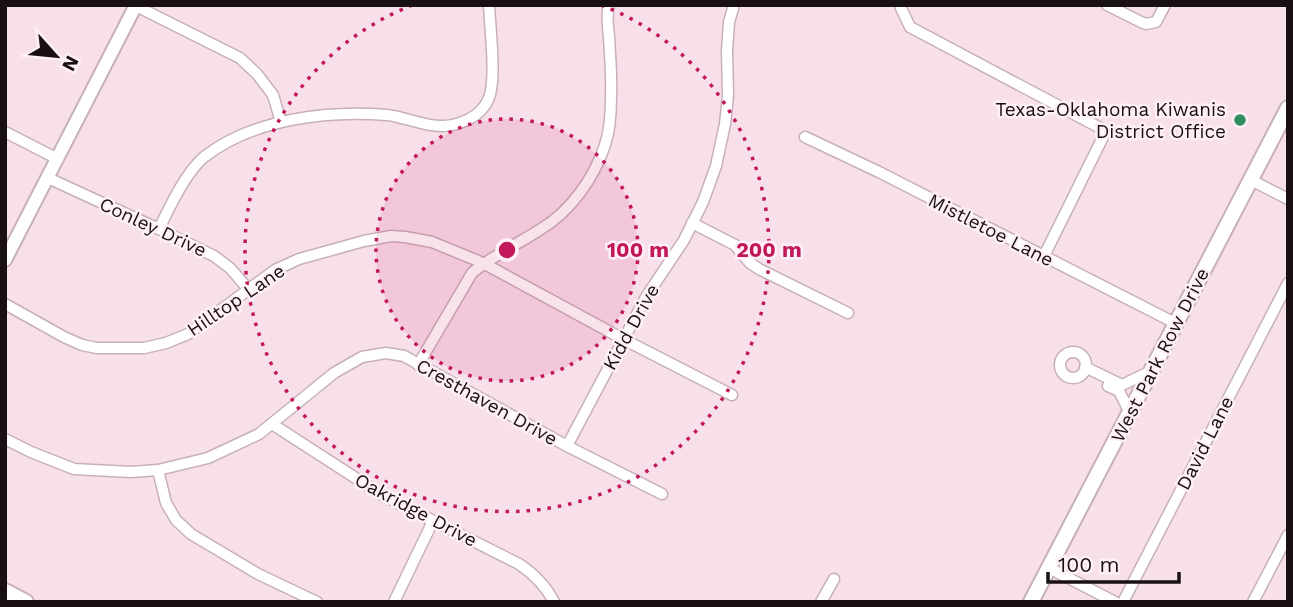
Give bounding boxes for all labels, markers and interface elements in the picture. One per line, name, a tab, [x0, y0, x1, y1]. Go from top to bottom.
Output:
north arrow	[21, 21, 91, 91]
text: N	[57, 52, 84, 75]
place label: Texas-Oklahoma Kiwanis District Office	[995, 98, 1226, 143]
marker: Texas-Oklahoma Kiwanis District Office	[1232, 112, 1248, 128]
street label: Mistletoe Lane	[925, 189, 1057, 271]
street label: Conley Drive	[96, 192, 210, 262]
text: 100 m	[607, 237, 669, 262]
text: 200 m	[736, 237, 802, 262]
centre of rings	[495, 238, 519, 262]
street label: Hilltop Lane	[183, 259, 289, 341]
street label: West Park Row Drive	[1106, 264, 1214, 446]
street label: Kidd Drive	[598, 280, 664, 374]
street label: Cresthaven Drive	[412, 354, 562, 450]
street label: David Lane	[1172, 392, 1238, 494]
street label: Oakridge Drive	[351, 468, 481, 552]
scale bar	[1048, 540, 1179, 584]
text: 100 m	[1058, 552, 1120, 577]

